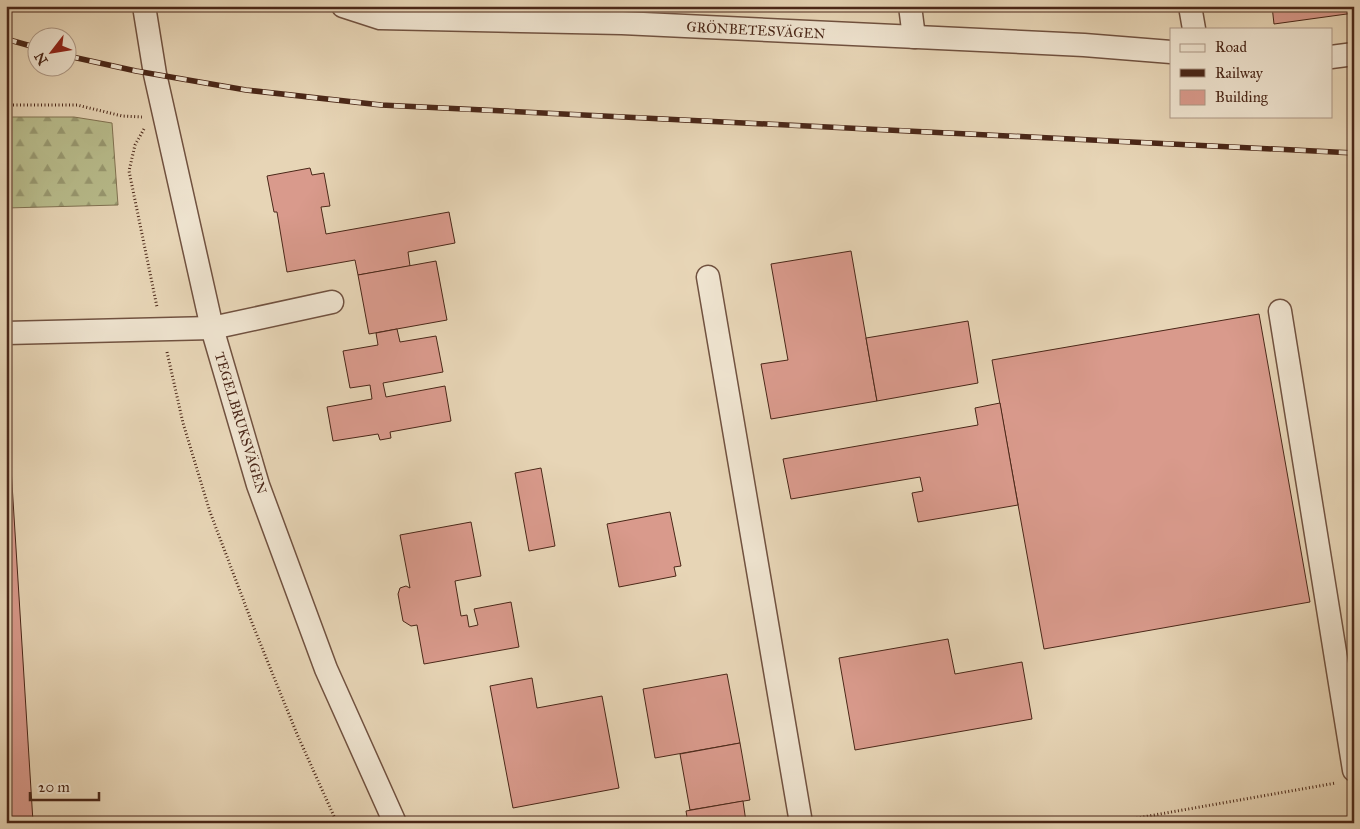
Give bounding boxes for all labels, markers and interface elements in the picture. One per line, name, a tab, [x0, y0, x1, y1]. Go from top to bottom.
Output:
street label: GRÖNBETESVÄGEN	[686, 16, 826, 43]
north arrow	[28, 28, 78, 78]
legend	[1170, 28, 1332, 118]
text: Road	[1215, 38, 1247, 56]
text: N	[31, 49, 52, 68]
text: Railway	[1215, 64, 1264, 82]
text: Building	[1215, 88, 1269, 106]
street label: TEGELBRUKSVÄGEN	[211, 350, 271, 496]
scale bar	[30, 769, 99, 801]
text: 20 m	[38, 778, 70, 796]

